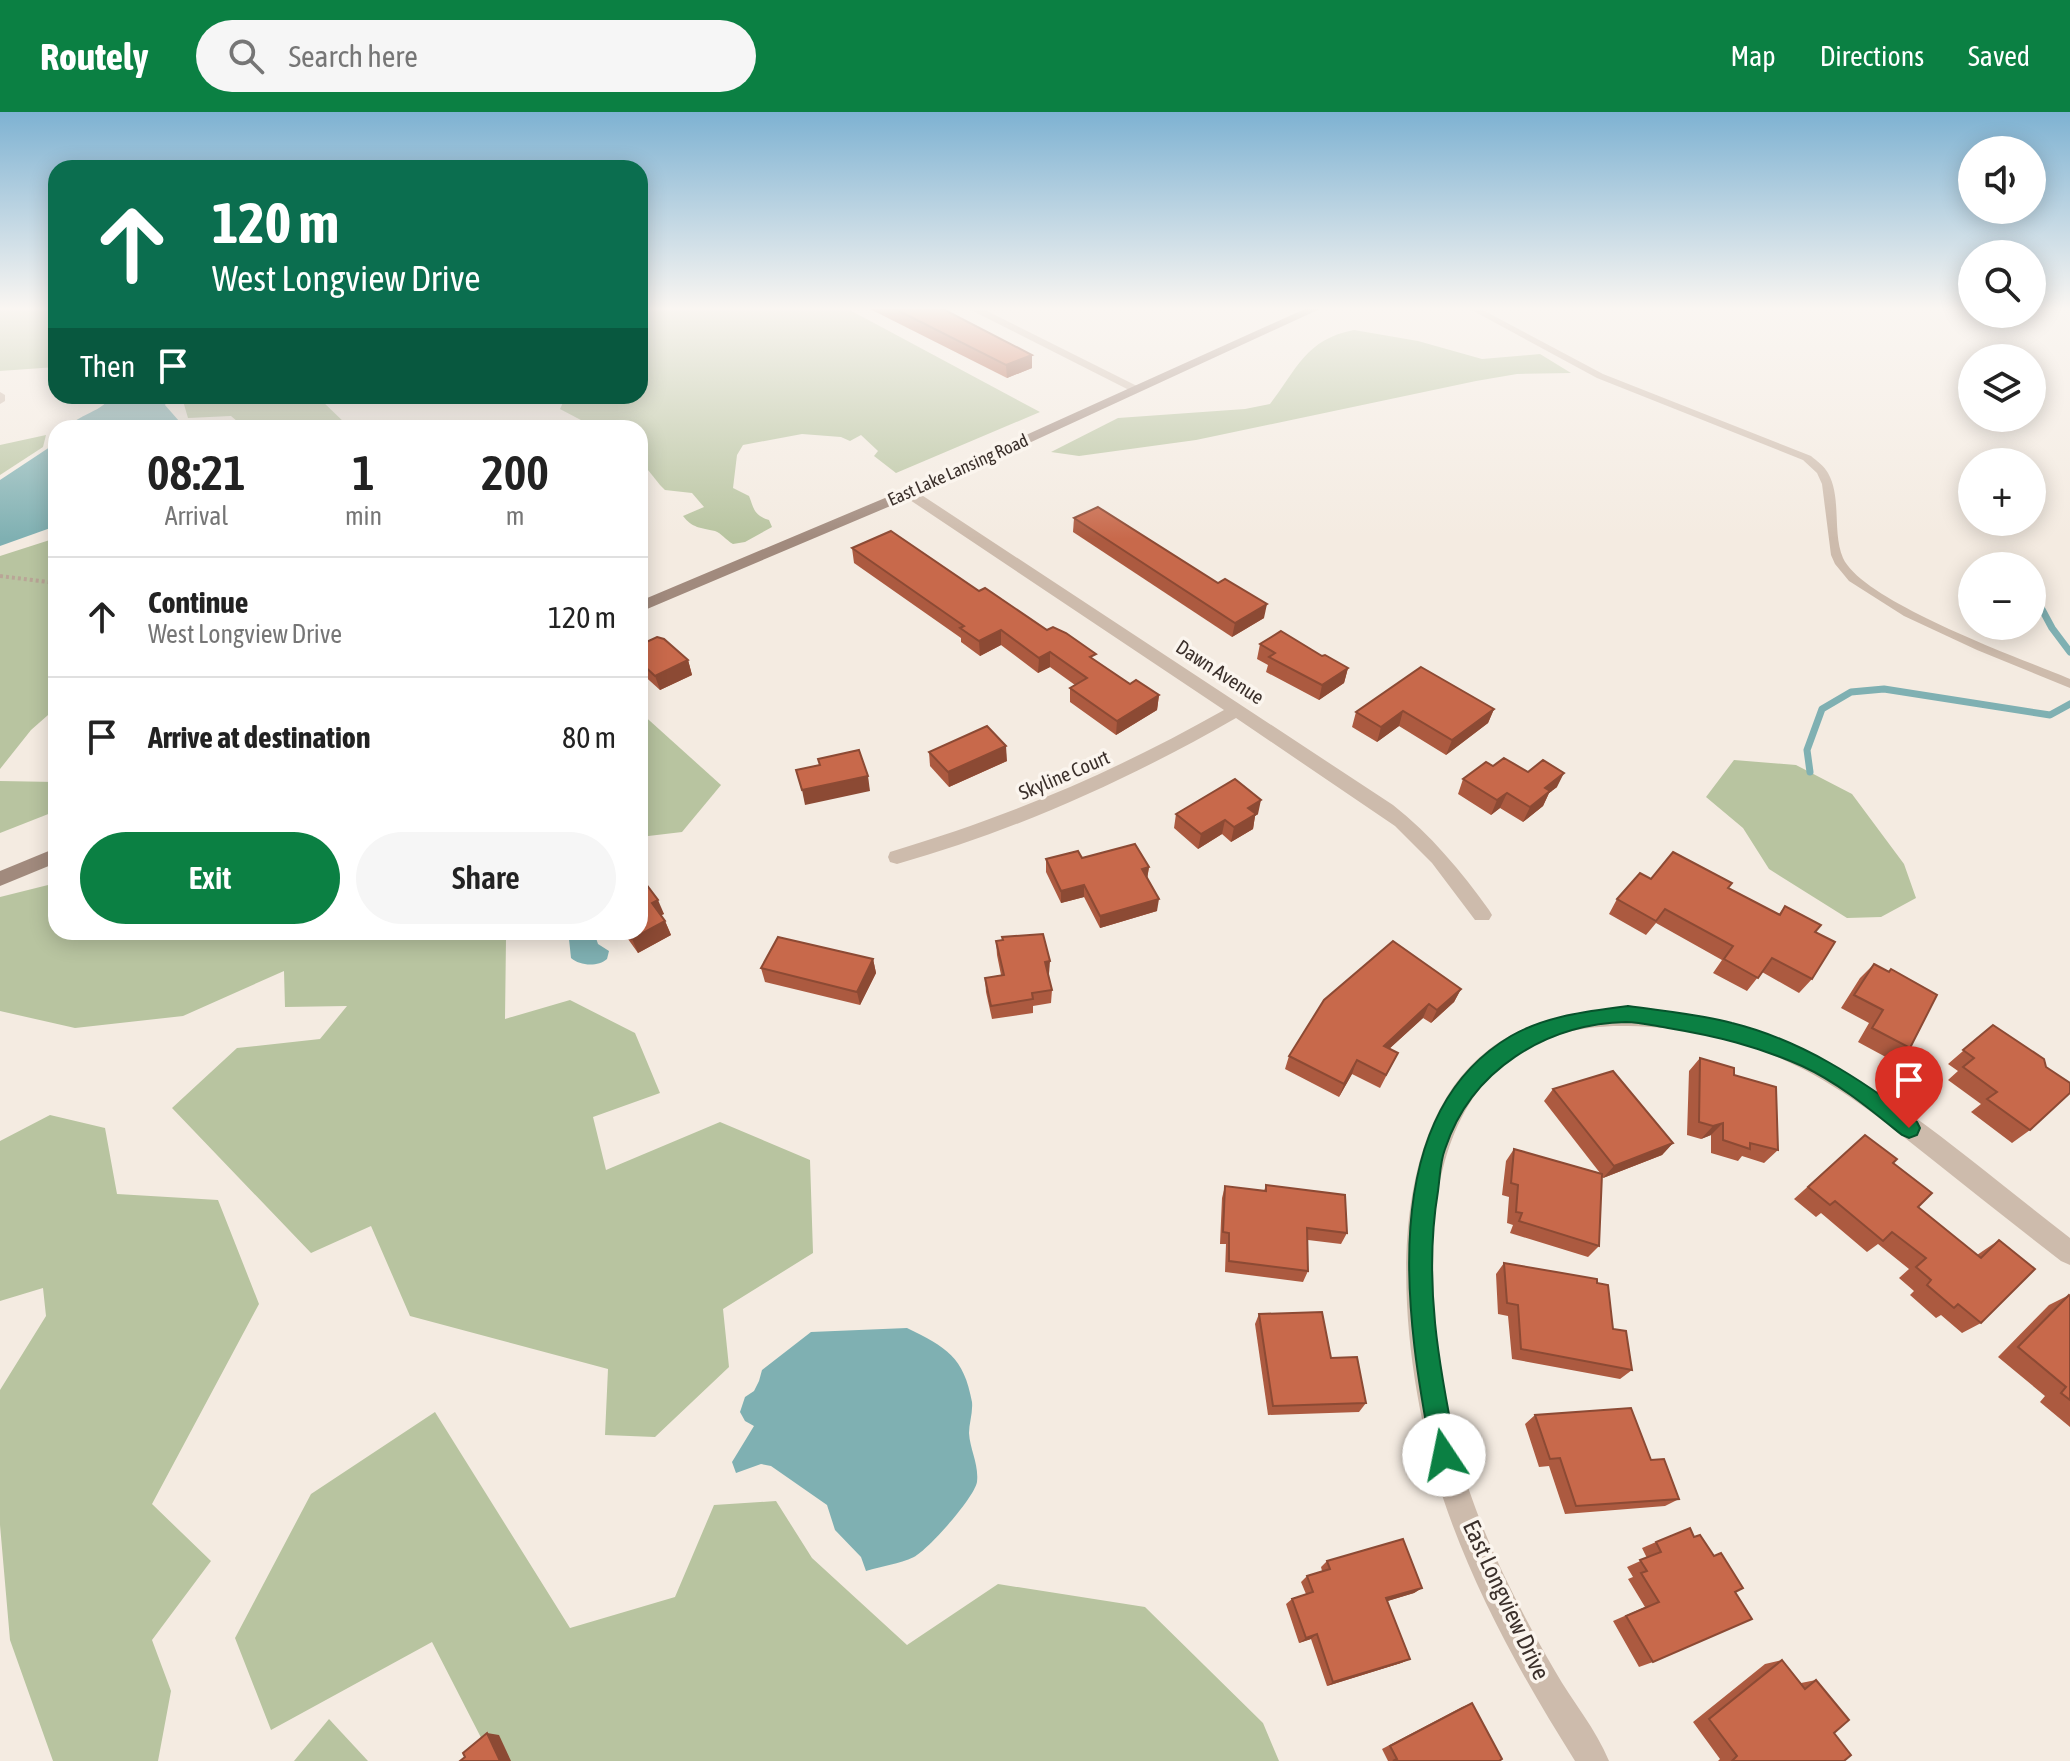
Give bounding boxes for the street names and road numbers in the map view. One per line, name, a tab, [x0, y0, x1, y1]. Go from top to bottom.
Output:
street label: East Lake Lansing Road	[884, 429, 1031, 510]
street label: Dawn Avenue	[1172, 635, 1269, 709]
street label: Skyline Court	[1015, 745, 1113, 804]
street label: East Longview Drive	[1458, 1516, 1555, 1684]

